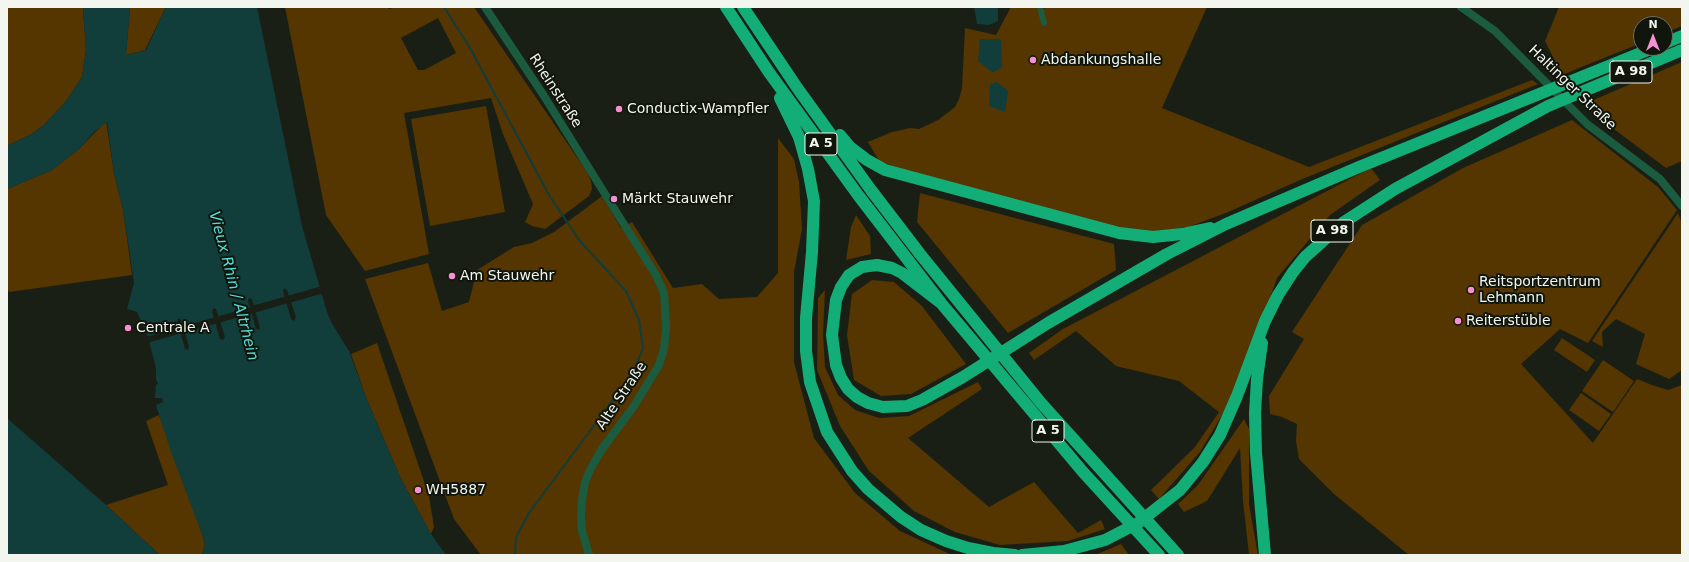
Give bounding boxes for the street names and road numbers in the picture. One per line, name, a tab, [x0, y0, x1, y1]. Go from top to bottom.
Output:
street label: Haltinger Straße	[1525, 42, 1619, 134]
street label: Rheinstraße	[525, 51, 585, 131]
road number: A 98	[1610, 61, 1652, 83]
road number: A 5	[805, 133, 837, 155]
road number: A 98	[1311, 220, 1353, 242]
street label: Alte Straße	[593, 359, 651, 433]
road number: A 5	[1032, 420, 1064, 442]

